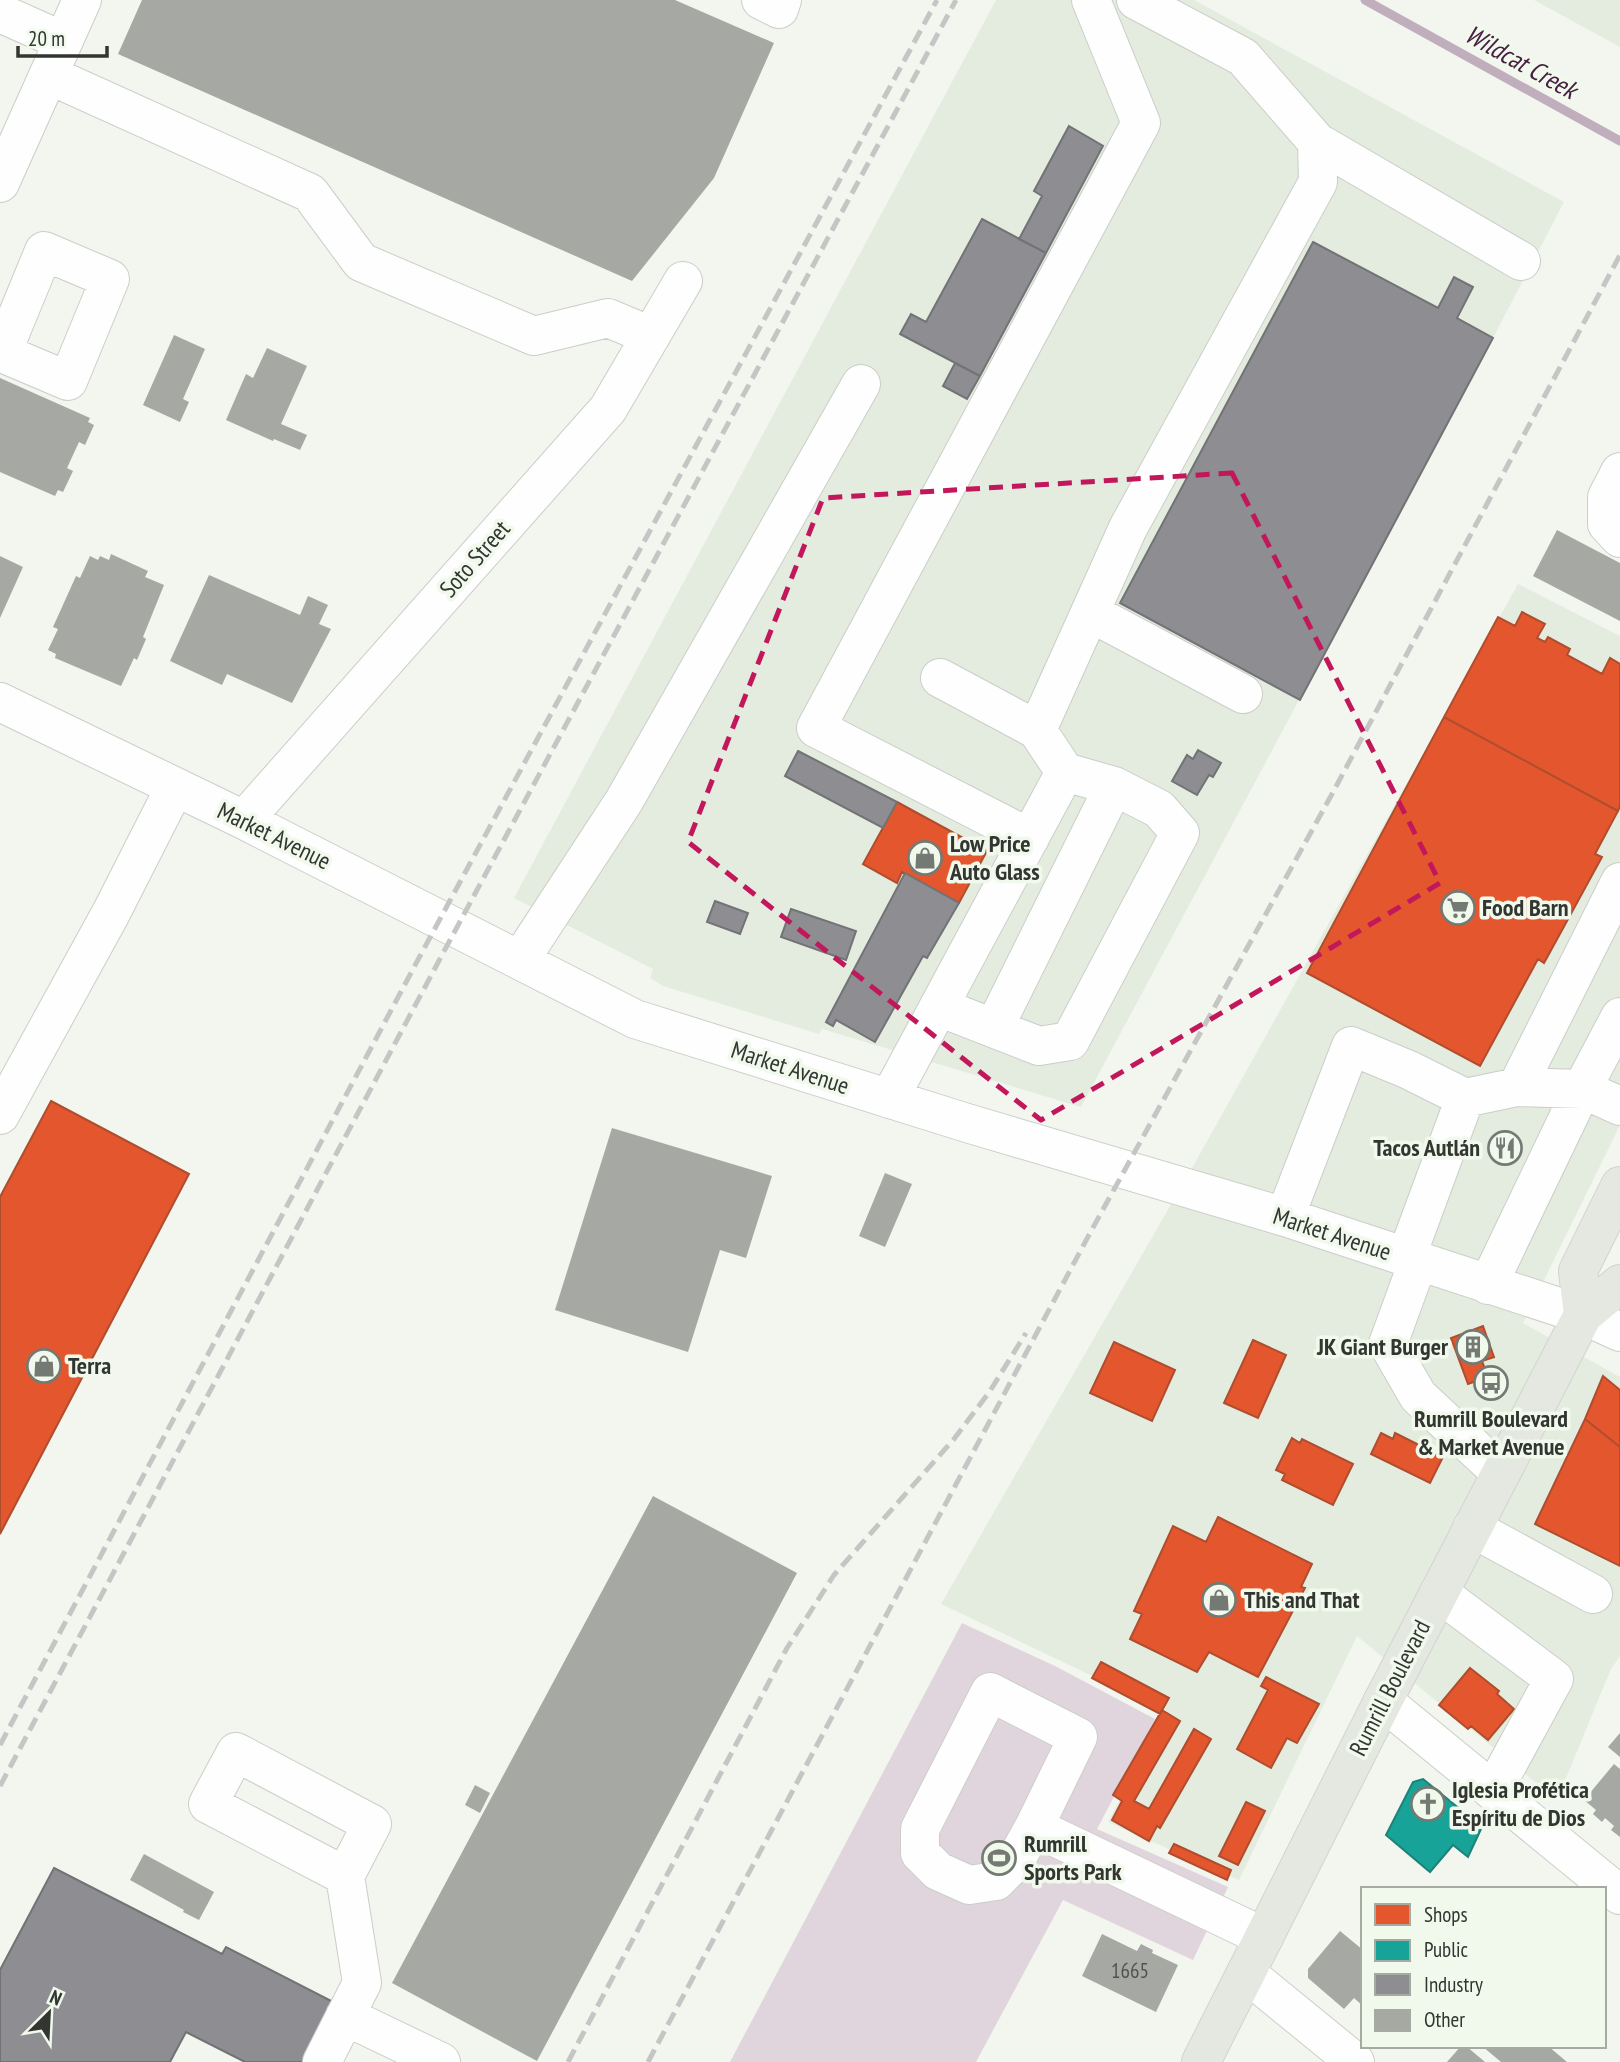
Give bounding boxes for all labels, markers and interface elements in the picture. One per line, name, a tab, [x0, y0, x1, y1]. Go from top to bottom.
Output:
scale bar	[18, 14, 107, 58]
water label: Wildcat Creek	[1460, 17, 1585, 107]
text: 20 m	[28, 25, 65, 52]
street label: Soto Street	[433, 513, 517, 604]
street label: Market Avenue	[213, 795, 336, 876]
place label: Low Price Auto Glass	[949, 828, 1040, 887]
shop icon: Low Price Auto Glass	[906, 839, 944, 877]
supermarket icon: Food Barn	[1439, 889, 1477, 927]
place label: Food Barn	[1482, 892, 1569, 923]
street label: Market Avenue	[727, 1034, 853, 1101]
restaurant icon: Tacos Autlán	[1486, 1129, 1524, 1167]
place label: Tacos Autlán	[1373, 1132, 1480, 1163]
street label: Market Avenue	[1269, 1200, 1395, 1267]
building icon: JK Giant Burger	[1454, 1328, 1492, 1366]
place label: JK Giant Burger	[1316, 1331, 1449, 1362]
shop icon: Terra	[25, 1347, 63, 1385]
place label: Terra	[68, 1350, 111, 1381]
bus stop icon: Rumrill Boulevard & Market Avenue	[1472, 1364, 1510, 1402]
place label: Rumrill Boulevard & Market Avenue	[1414, 1403, 1568, 1462]
shop icon: This and That	[1200, 1581, 1238, 1619]
place label: This and That	[1244, 1584, 1360, 1615]
street label: Rumrill Boulevard	[1342, 1614, 1437, 1761]
place label: Iglesia Profética Espíritu de Dios	[1452, 1774, 1589, 1833]
church icon: Iglesia Profética Espíritu de Dios	[1409, 1785, 1447, 1823]
place label: Rumrill Sports Park	[1024, 1828, 1122, 1887]
sports icon: Rumrill Sports Park	[980, 1839, 1018, 1877]
legend	[1361, 1887, 1606, 2048]
text: Shops	[1424, 1901, 1468, 1928]
text: Public	[1424, 1936, 1469, 1963]
house number: 1665	[1111, 1957, 1149, 1984]
text: Industry	[1424, 1971, 1483, 1998]
north arrow	[14, 1978, 84, 2048]
text: N	[46, 1984, 65, 2011]
text: Other	[1424, 2006, 1465, 2033]

